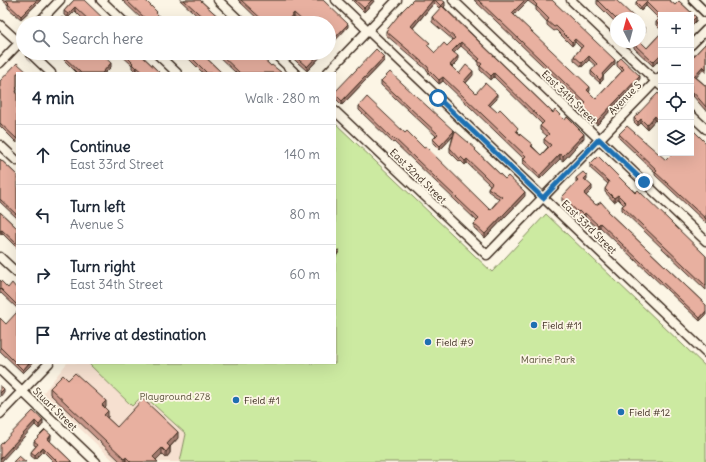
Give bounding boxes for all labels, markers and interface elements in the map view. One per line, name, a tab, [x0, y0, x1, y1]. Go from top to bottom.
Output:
north arrow	[610, 12, 646, 48]
map controls	[658, 12, 694, 156]
button: +	[658, 12, 694, 48]
search box	[16, 16, 336, 60]
icon: search	[30, 27, 52, 49]
text: Search here	[62, 29, 143, 48]
button: −	[658, 48, 694, 84]
street label: East 34th Street	[539, 68, 600, 127]
street label: Avenue S	[606, 78, 645, 117]
button: locate	[658, 84, 694, 120]
text: 4 min	[32, 87, 74, 109]
route start	[429, 89, 447, 107]
text: Walk · 280 m	[245, 90, 320, 107]
button: layers	[658, 120, 694, 156]
text: Continue	[70, 137, 131, 156]
icon: ahead	[32, 144, 54, 166]
text: 140 m	[284, 146, 320, 163]
street label: East 32nd Street	[387, 146, 449, 207]
text: East 33rd Street	[70, 156, 164, 173]
route end	[635, 173, 653, 191]
text: Turn left	[70, 197, 125, 216]
street label: East 33rd Street	[559, 197, 620, 257]
icon: left	[32, 204, 54, 226]
text: 80 m	[289, 206, 320, 223]
text: Avenue S	[70, 216, 124, 233]
text: Turn right	[70, 257, 135, 276]
icon: right	[32, 264, 54, 286]
text: 60 m	[289, 266, 320, 283]
text: East 34th Street	[70, 276, 163, 293]
place label: Field #11	[542, 319, 582, 332]
marker: Field #11	[529, 320, 539, 330]
icon: arrive	[32, 324, 54, 346]
text: Arrive at destination	[70, 325, 206, 344]
place label: Field #9	[436, 336, 474, 349]
marker: Field #9	[423, 337, 433, 347]
park label: Marine Park	[521, 353, 575, 366]
street label: Stuart Street	[30, 385, 80, 434]
park label: Playground 278	[140, 390, 211, 403]
place label: Field #1	[244, 394, 280, 407]
marker: Field #1	[231, 395, 241, 405]
place label: Field #12	[629, 406, 671, 419]
marker: Field #12	[616, 407, 626, 417]

